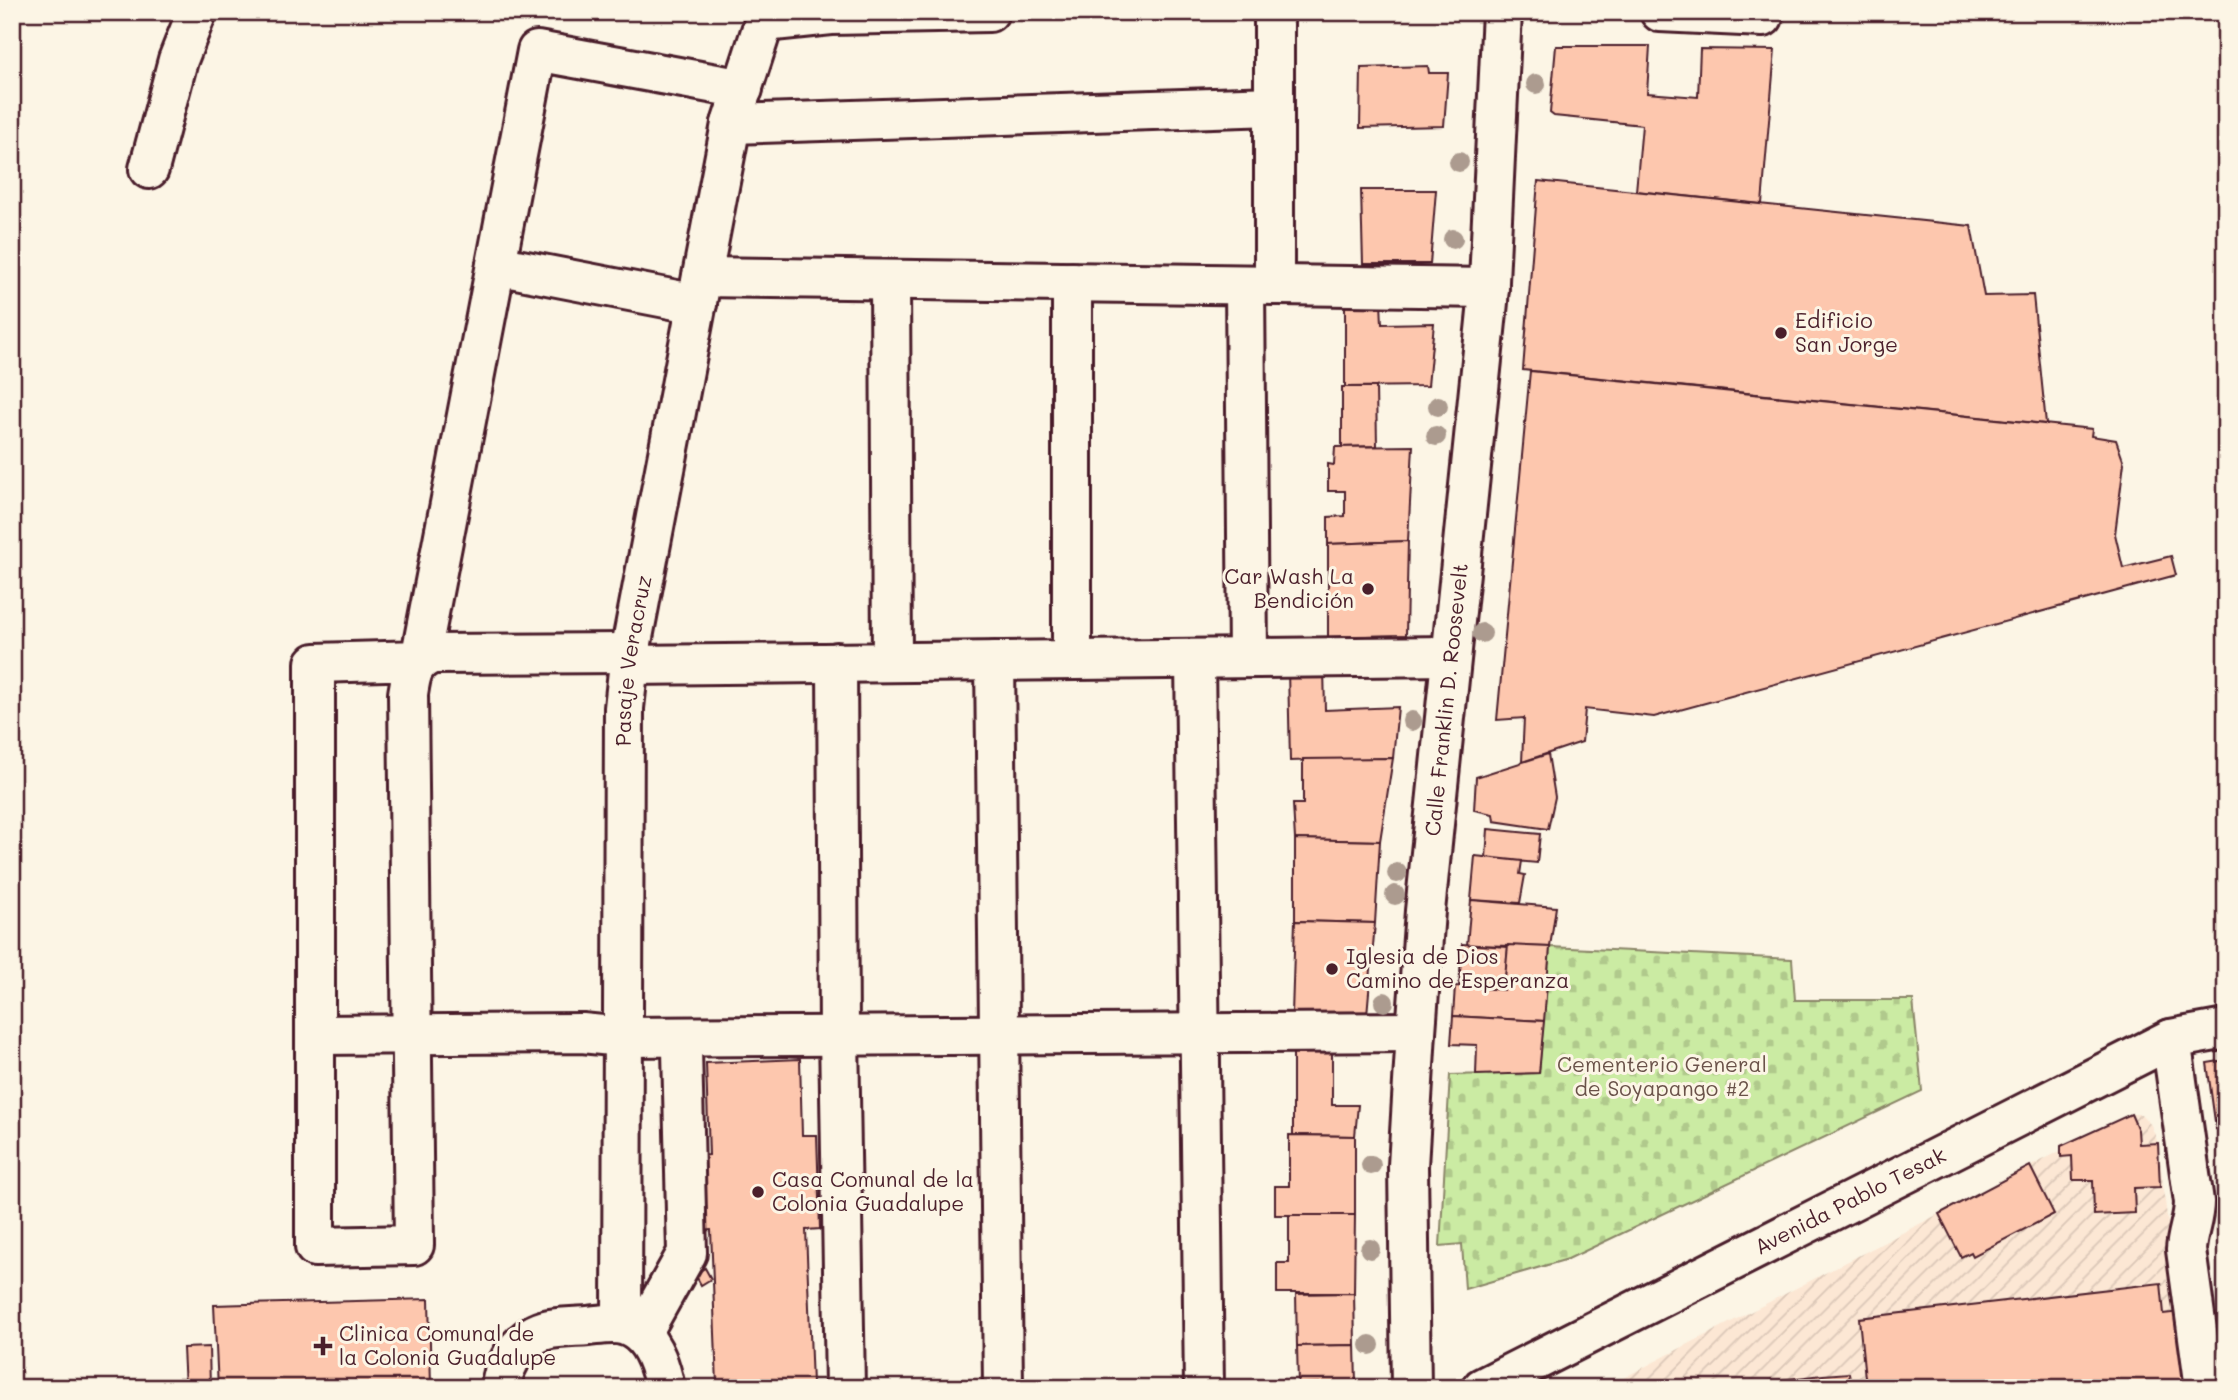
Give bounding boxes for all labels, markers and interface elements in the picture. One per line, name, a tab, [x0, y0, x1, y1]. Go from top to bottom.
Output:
place label: Edificio San Jorge	[1795, 306, 1898, 357]
marker: Edificio San Jorge	[1773, 325, 1789, 341]
place label: Car Wash La Bendición	[1224, 562, 1354, 613]
street label: Calle Franklin D. Roosevelt	[1418, 562, 1473, 837]
street label: Pasaje Veracruz	[609, 573, 657, 746]
marker: Car Wash La Bendición	[1360, 581, 1376, 597]
place label: Iglesia de Dios Camino de Esperanza	[1346, 942, 1569, 993]
marker: Iglesia de Dios Camino de Esperanza	[1324, 961, 1340, 977]
park label: Cementerio General de Soyapango #2	[1557, 1050, 1767, 1101]
street label: Avenida Pablo Tesak	[1750, 1140, 1950, 1260]
place label: Casa Comunal de la Colonia Guadalupe	[772, 1165, 974, 1216]
marker: Casa Comunal de la Colonia Guadalupe	[750, 1184, 766, 1200]
place label: Clinica Comunal de la Colonia Guadalupe	[339, 1319, 556, 1370]
marker: Clinica Comunal de la Colonia Guadalupe	[313, 1336, 333, 1356]

